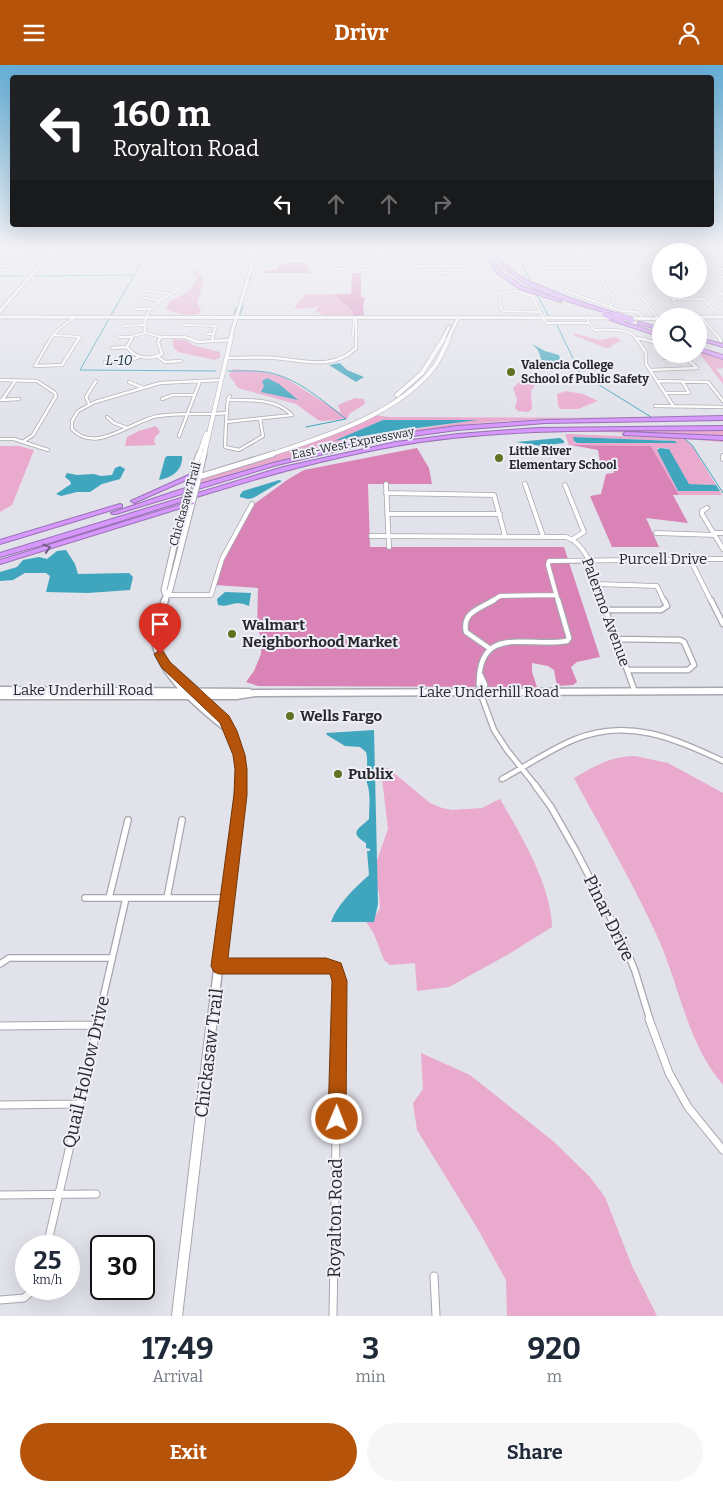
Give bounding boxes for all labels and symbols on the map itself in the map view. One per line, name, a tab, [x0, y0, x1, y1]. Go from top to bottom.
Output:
water label: L-10	[106, 352, 133, 369]
place label: Valencia College School of Public Safety	[521, 358, 649, 386]
marker: Valencia College School of Public Safety	[505, 366, 517, 378]
street label: East-West Expressway	[291, 424, 416, 462]
place label: Little River Elementary School	[509, 444, 617, 472]
marker: Little River Elementary School	[493, 452, 505, 464]
street label: Chickasaw Trail	[166, 460, 204, 548]
one-way arrow	[42, 543, 50, 553]
street label: Purcell Drive	[619, 550, 707, 568]
street label: Palermo Avenue	[578, 555, 634, 669]
pin	[139, 603, 181, 654]
place label: Walmart Neighborhood Market	[242, 616, 398, 651]
marker: Walmart Neighborhood Market	[226, 628, 238, 640]
street label: Lake Underhill Road	[13, 681, 153, 699]
street label: Lake Underhill Road	[419, 683, 559, 701]
place label: Wells Fargo	[300, 707, 383, 725]
marker: Wells Fargo	[284, 710, 296, 722]
place label: Publix	[348, 765, 394, 783]
marker: Publix	[332, 768, 344, 780]
street label: Pinar Drive	[579, 871, 639, 965]
street label: Chickasaw Trail	[190, 987, 228, 1119]
street label: Quail Hollow Drive	[58, 994, 114, 1150]
position arrow	[310, 1092, 362, 1144]
street label: Royalton Road	[323, 1158, 347, 1278]
speed limit sign: 30	[90, 1235, 155, 1300]

